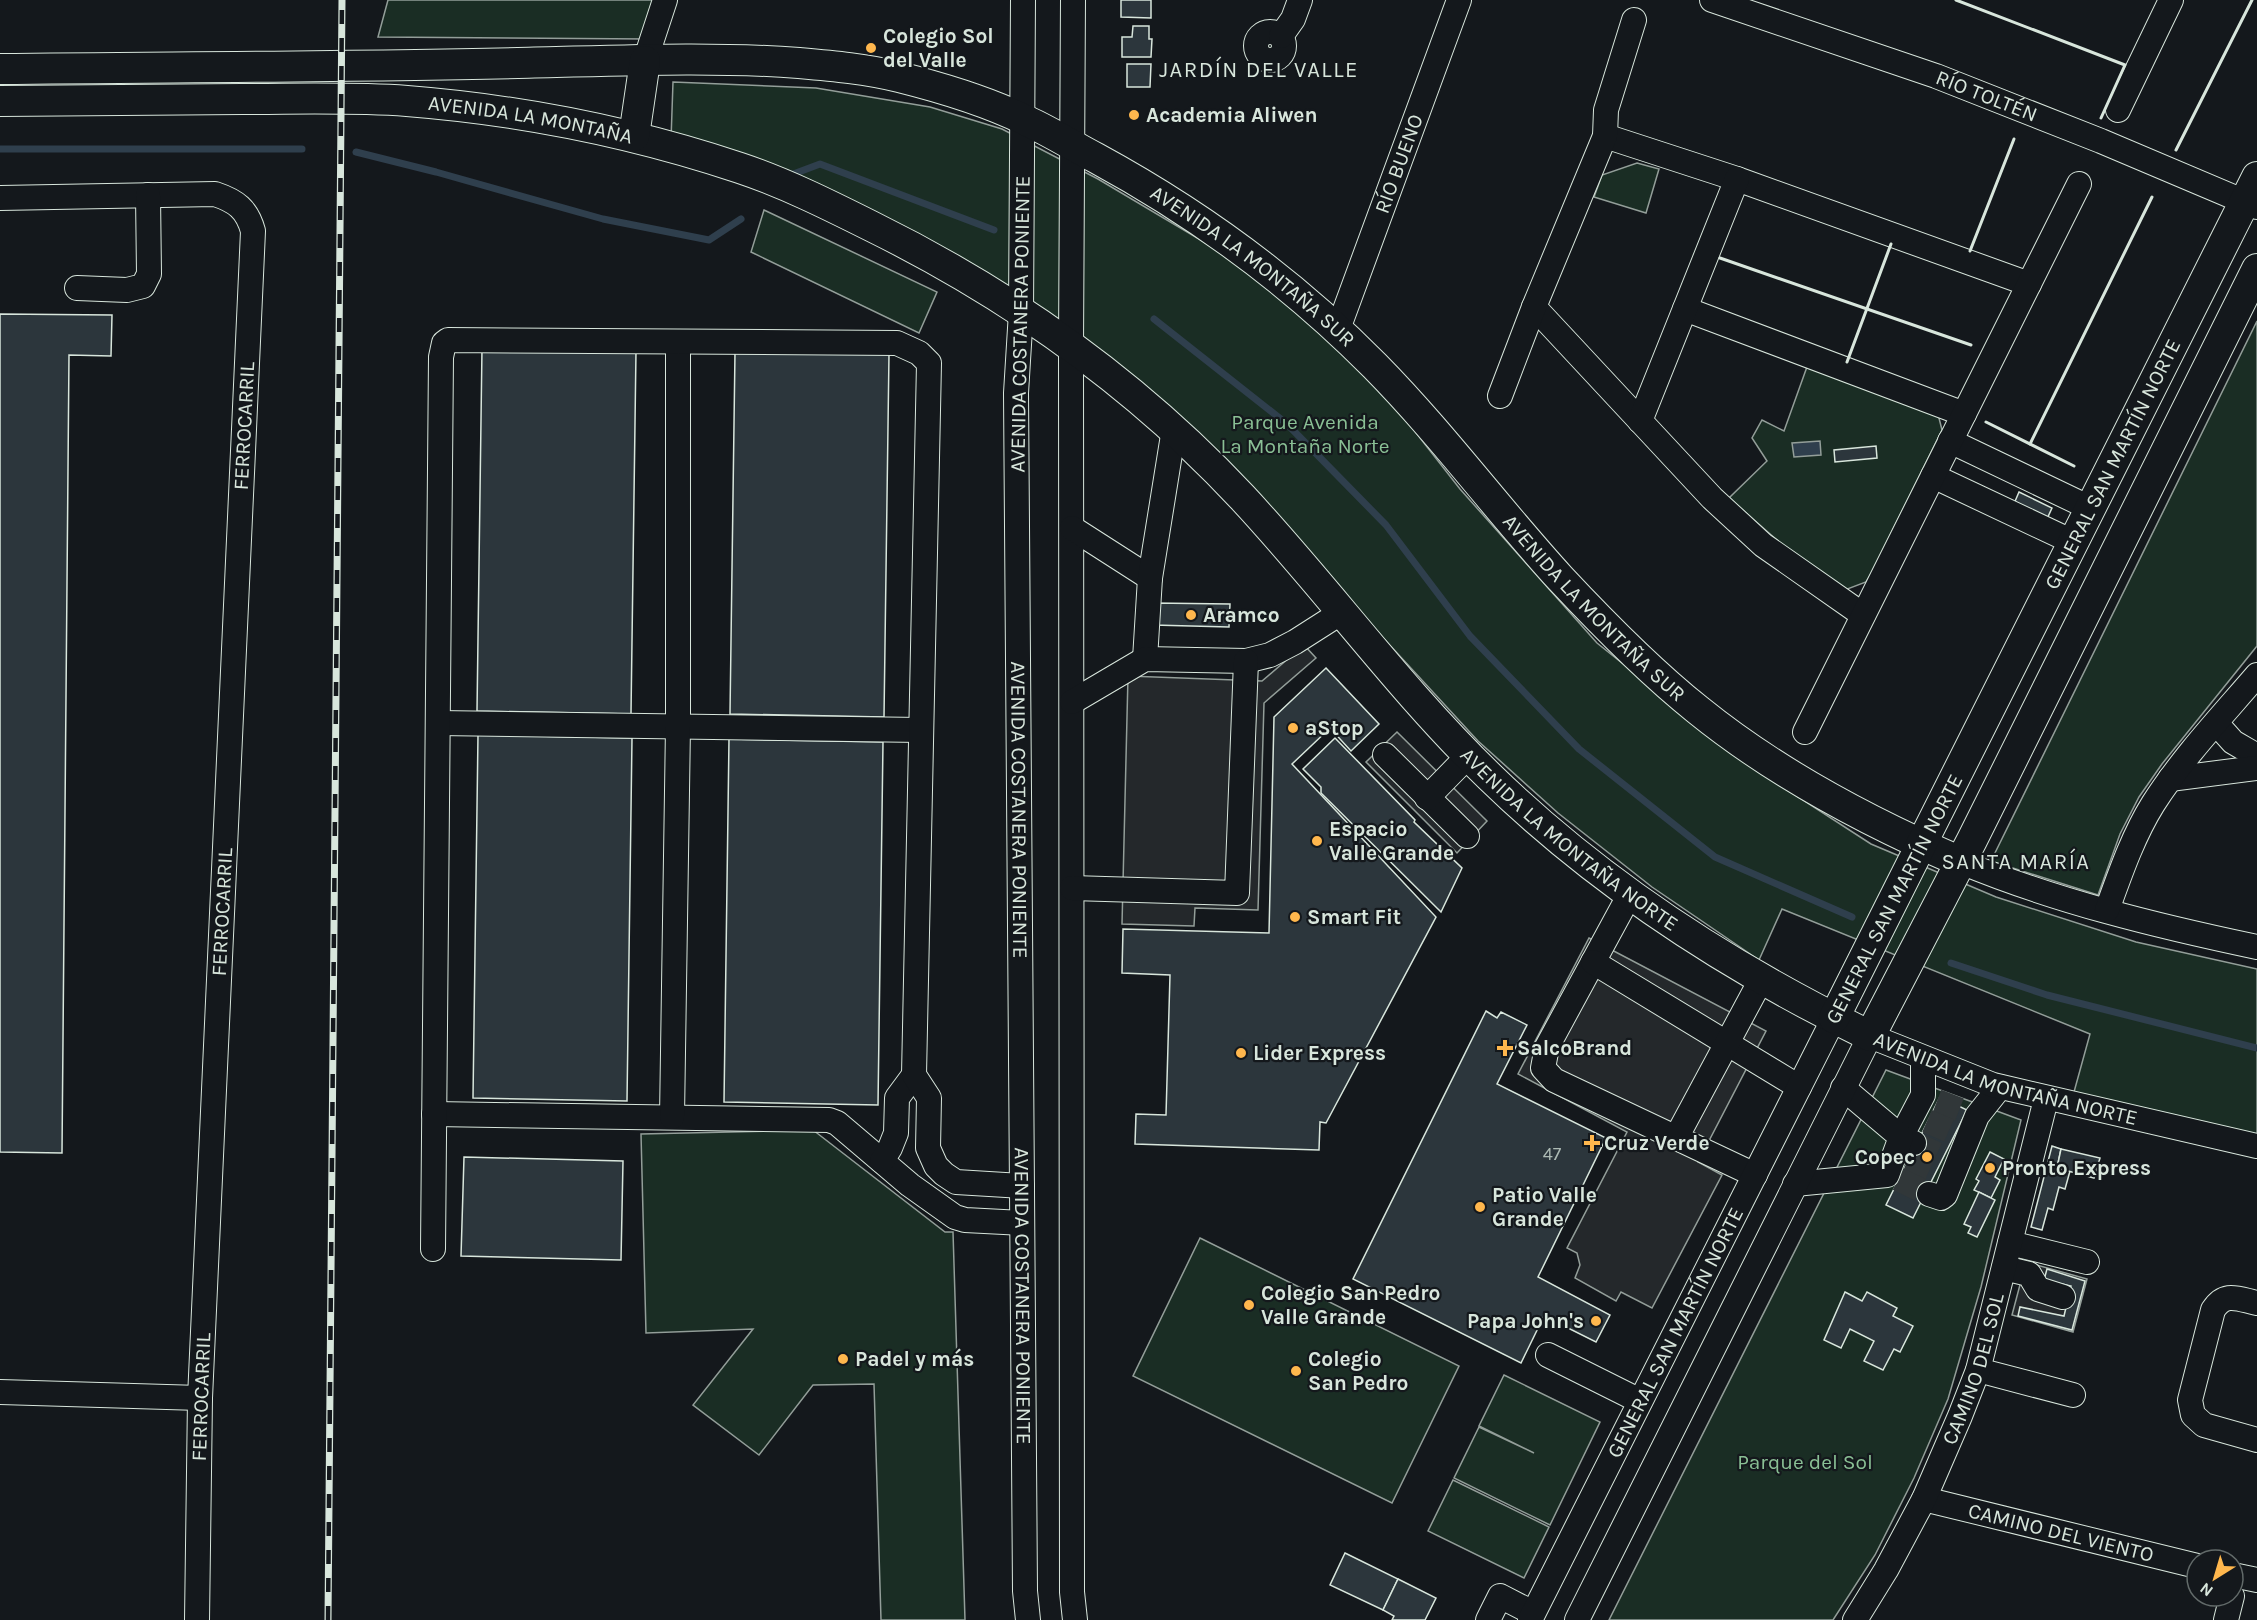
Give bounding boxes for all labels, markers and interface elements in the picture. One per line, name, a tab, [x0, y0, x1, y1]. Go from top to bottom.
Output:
place label: Colegio Sol del Valle	[883, 24, 994, 72]
marker: Colegio Sol del Valle	[864, 41, 878, 55]
district label: JARDÍN DEL VALLE	[1159, 56, 1359, 83]
street label: RÍO TOLTÉN	[1933, 65, 2041, 127]
street label: AVENIDA LA MONTAÑA	[427, 91, 635, 149]
place label: Academia Aliwen	[1146, 103, 1318, 127]
marker: Academia Aliwen	[1127, 108, 1141, 122]
street label: RÍO BUENO	[1370, 111, 1428, 217]
street label: AVENIDA COSTANERA PONIENTE	[1005, 175, 1035, 473]
street label: AVENIDA LA MONTAÑA SUR	[1146, 180, 1360, 352]
street label: GENERAL SAN MARTÍN NORTE	[2040, 335, 2186, 593]
street label: FERROCARRIL	[229, 361, 259, 491]
park label: Parque Avenida La Montaña Norte	[1220, 410, 1390, 458]
street label: AVENIDA LA MONTAÑA SUR	[1498, 510, 1690, 706]
place label: Aramco	[1203, 603, 1280, 627]
marker: Aramco	[1184, 608, 1198, 622]
street label: AVENIDA COSTANERA PONIENTE	[1006, 661, 1032, 959]
place label: aStop	[1305, 716, 1364, 740]
marker: aStop	[1286, 721, 1300, 735]
street label: AVENIDA LA MONTAÑA NORTE	[1455, 743, 1683, 936]
street label: GENERAL SAN MARTÍN NORTE	[1820, 770, 1968, 1028]
place label: Espacio Valle Grande	[1329, 817, 1454, 865]
marker: Espacio Valle Grande	[1310, 834, 1324, 848]
street label: FERROCARRIL	[207, 847, 237, 977]
district label: SANTA MARÍA	[1941, 848, 2091, 875]
place label: Smart Fit	[1307, 905, 1401, 929]
marker: Smart Fit	[1288, 910, 1302, 924]
street label: AVENIDA LA MONTAÑA NORTE	[1870, 1027, 2140, 1130]
place label: SalcoBrand	[1517, 1036, 1632, 1060]
place label: Lider Express	[1253, 1041, 1386, 1065]
marker: SalcoBrand	[1498, 1041, 1512, 1055]
marker: Lider Express	[1234, 1046, 1248, 1060]
place label: Cruz Verde	[1604, 1131, 1710, 1155]
marker: Cruz Verde	[1585, 1136, 1599, 1150]
house number: 47	[1543, 1143, 1562, 1165]
place label: Copec	[1855, 1145, 1915, 1169]
street label: AVENIDA COSTANERA PONIENTE	[1010, 1147, 1036, 1445]
marker: Copec	[1920, 1150, 1934, 1164]
place label: Pronto Express	[2002, 1156, 2151, 1180]
marker: Pronto Express	[1983, 1161, 1997, 1175]
place label: Patio Valle Grande	[1492, 1183, 1597, 1231]
marker: Patio Valle Grande	[1473, 1200, 1487, 1214]
street label: GENERAL SAN MARTÍN NORTE	[1602, 1203, 1748, 1462]
place label: Colegio San Pedro Valle Grande	[1261, 1281, 1440, 1329]
street label: CAMINO DEL SOL	[1937, 1290, 2009, 1448]
marker: Colegio San Pedro Valle Grande	[1242, 1298, 1256, 1312]
place label: Papa John's	[1467, 1309, 1584, 1333]
marker: Papa John's	[1589, 1314, 1603, 1328]
street label: FERROCARRIL	[187, 1332, 215, 1462]
place label: Padel y más	[855, 1347, 974, 1371]
place label: Colegio San Pedro	[1308, 1347, 1408, 1395]
marker: Padel y más	[836, 1352, 850, 1366]
marker: Colegio San Pedro	[1289, 1364, 1303, 1378]
park label: Parque del Sol	[1737, 1450, 1873, 1474]
street label: CAMINO DEL VIENTO	[1966, 1498, 2156, 1567]
north arrow	[2185, 1548, 2245, 1608]
text: N	[2196, 1579, 2217, 1601]

